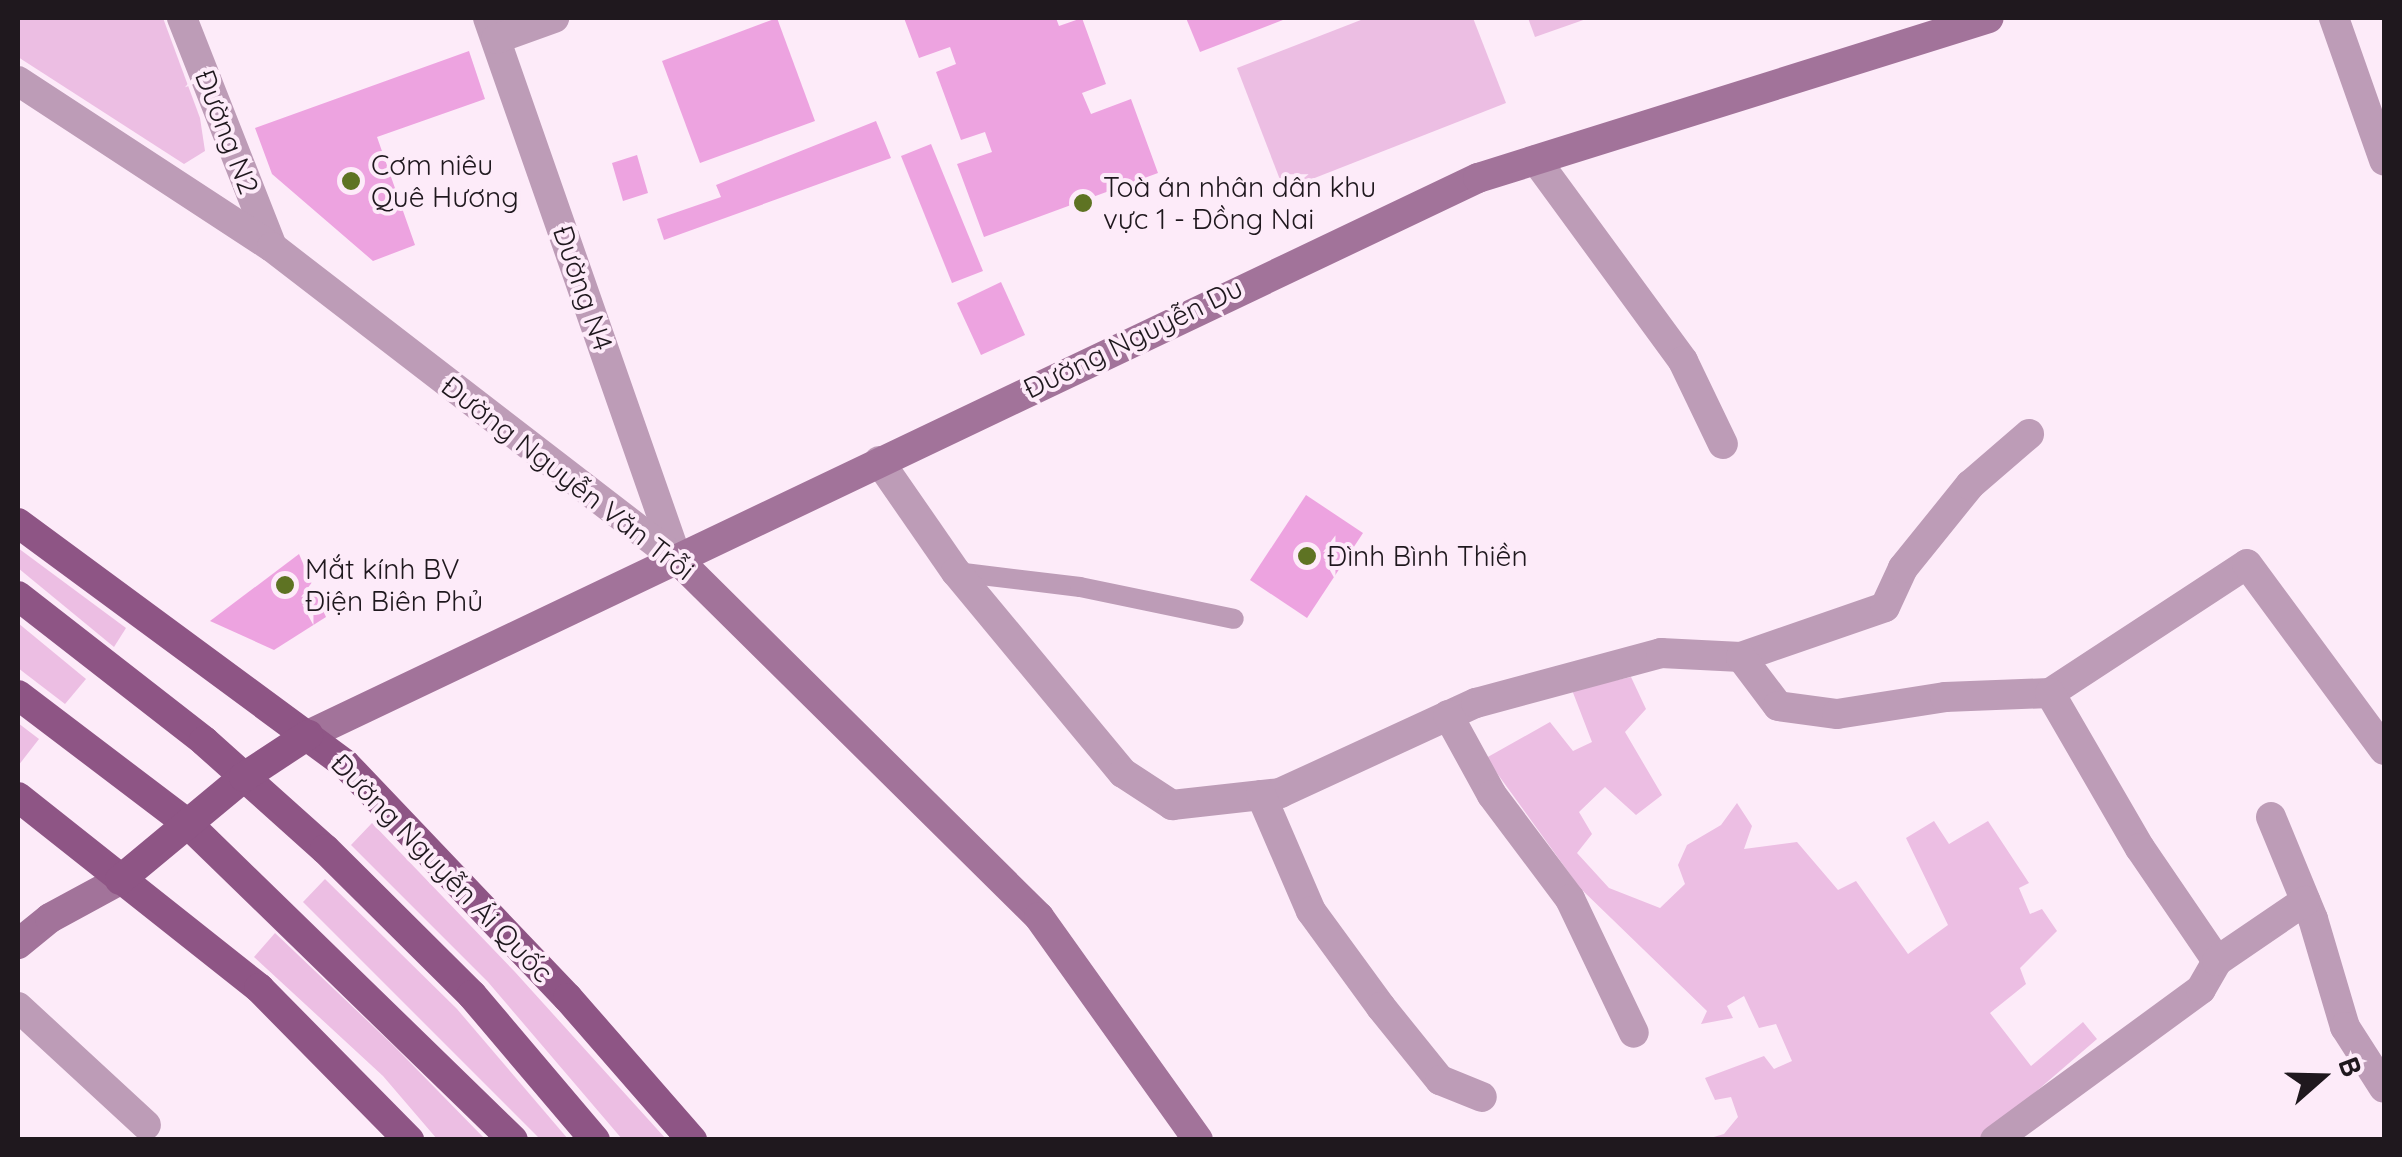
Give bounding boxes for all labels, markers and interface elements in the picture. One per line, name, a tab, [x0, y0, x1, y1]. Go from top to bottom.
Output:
street label: Đường N2	[188, 65, 266, 199]
place label: Cơm niêu Quê Hương	[371, 148, 519, 214]
marker: Cơm niêu Quê Hương	[340, 170, 362, 192]
place label: Toà án nhân dân khu vực 1 - Đồng Nai	[1103, 170, 1376, 236]
marker: Toà án nhân dân khu vực 1 - Đồng Nai	[1072, 192, 1094, 214]
street label: Đường N4	[546, 221, 620, 355]
street label: Đường Nguyễn Du	[1018, 270, 1248, 406]
street label: Đường Nguyễn Văn Trỗi	[435, 369, 701, 587]
place label: Đình Bình Thiền	[1327, 539, 1528, 573]
marker: Đình Bình Thiền	[1296, 545, 1318, 567]
place label: Mắt kính BV Điện Biên Phủ	[305, 552, 483, 618]
marker: Mắt kính BV Điện Biên Phủ	[274, 574, 296, 596]
street label: Đường Nguyễn Ái Quốc	[324, 747, 560, 989]
north arrow	[2272, 1027, 2372, 1127]
text: B	[2331, 1052, 2370, 1081]

